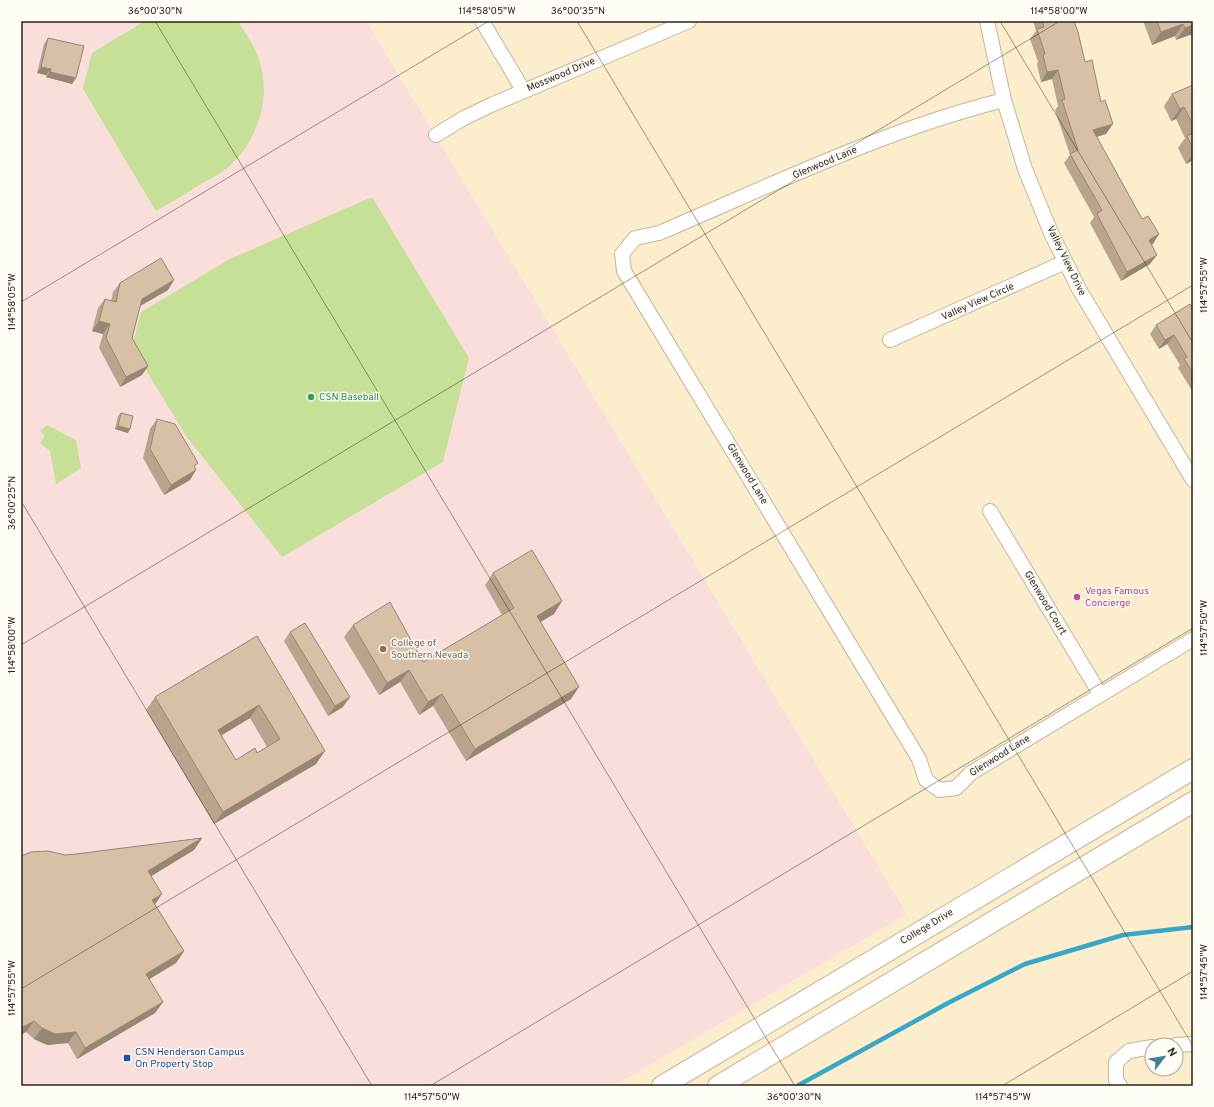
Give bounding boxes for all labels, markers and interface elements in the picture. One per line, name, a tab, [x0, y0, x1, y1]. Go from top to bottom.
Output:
text: 36°00'30"N	[128, 5, 182, 18]
text: 114°58'05"W	[458, 5, 516, 18]
text: 36°00'35"N	[551, 5, 605, 18]
text: 114°58'00"W	[1030, 5, 1088, 18]
street label: Mosswood Drive	[525, 55, 597, 95]
street label: Glenwood Lane	[791, 144, 859, 182]
street label: Valley View Drive	[1043, 224, 1089, 298]
text: 114°57'55"W	[1198, 257, 1211, 313]
text: 114°58'05"W	[6, 273, 19, 331]
street label: Valley View Circle	[940, 280, 1016, 324]
place label: CSN Baseball	[319, 391, 379, 404]
marker: CSN Baseball	[306, 392, 316, 402]
street label: Glenwood Lane	[724, 441, 770, 507]
text: 36°00'25"N	[6, 476, 19, 530]
street label: Glenwood Court	[1021, 569, 1069, 638]
place label: Vegas Famous Concierge	[1085, 585, 1149, 610]
marker: Vegas Famous Concierge	[1072, 592, 1082, 602]
text: 114°57'50"W	[1198, 600, 1211, 656]
text: 114°58'00"W	[6, 616, 19, 674]
place label: College of Southern Nevada	[391, 637, 468, 662]
marker: College of Southern Nevada	[378, 644, 388, 654]
street label: Glenwood Lane	[967, 732, 1033, 780]
street label: College Drive	[898, 906, 956, 948]
text: 114°57'45"W	[1198, 944, 1211, 1000]
text: 114°57'55"W	[6, 960, 19, 1016]
north arrow	[1144, 1037, 1184, 1077]
text: N	[1164, 1045, 1180, 1059]
place label: CSN Henderson Campus On Property Stop	[135, 1046, 245, 1071]
marker: CSN Henderson Campus On Property Stop	[122, 1053, 132, 1063]
text: 114°57'50"W	[404, 1091, 460, 1104]
text: 36°00'30"N	[767, 1091, 821, 1104]
text: 114°57'45"W	[975, 1091, 1031, 1104]

